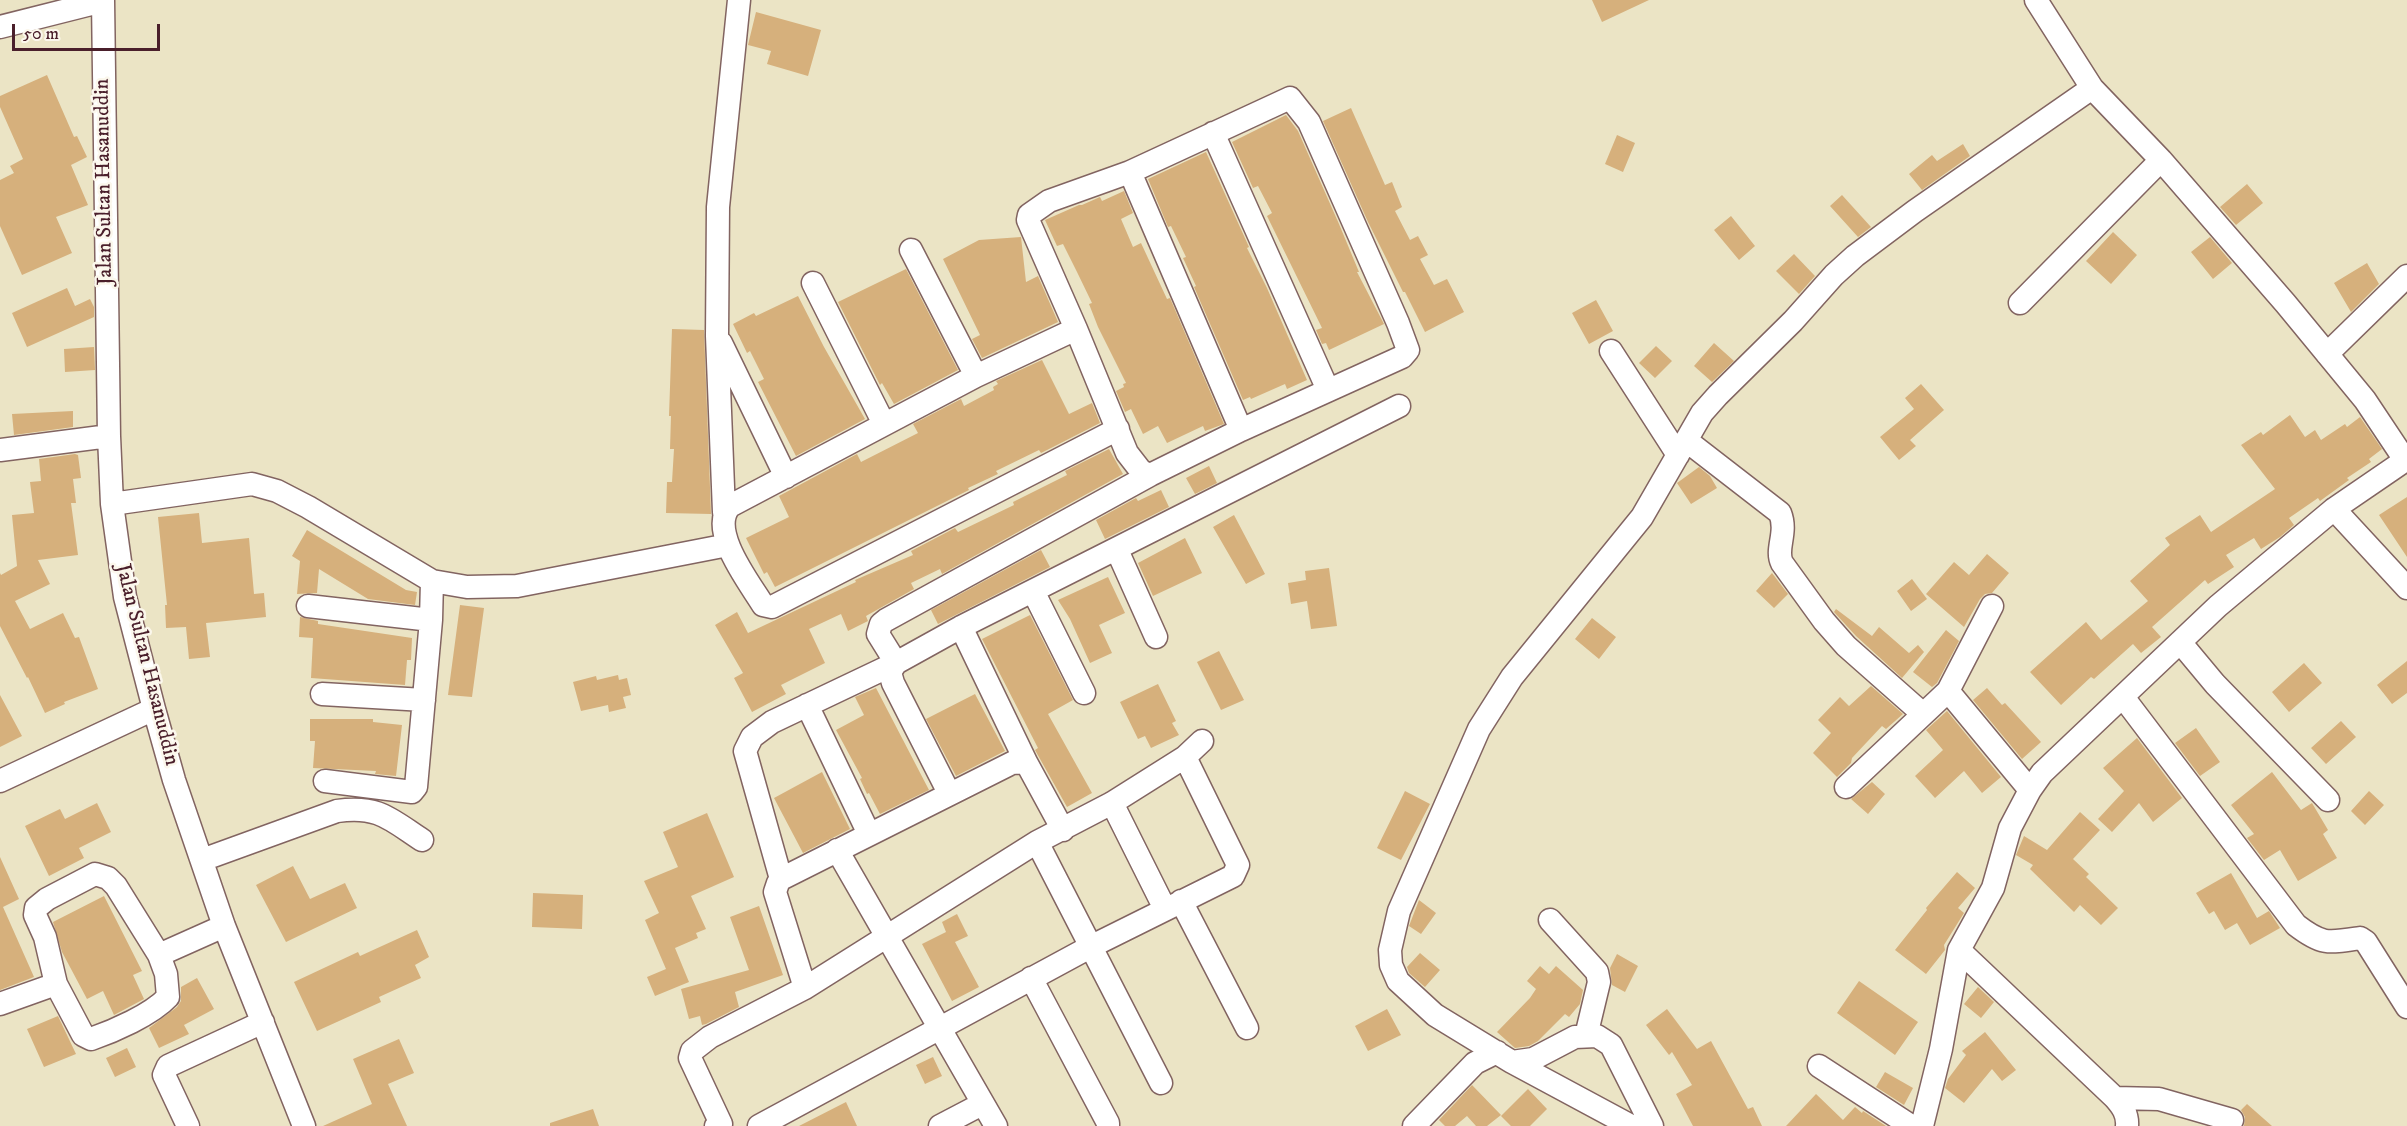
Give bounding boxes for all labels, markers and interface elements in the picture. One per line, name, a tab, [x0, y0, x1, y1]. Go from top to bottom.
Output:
scale bar	[15, 12, 164, 50]
text: 50 m	[23, 23, 59, 45]
street label: Jalan Sultan Hasanuddin	[91, 78, 119, 286]
street label: Jalan Sultan Hasanuddin	[109, 562, 183, 768]

